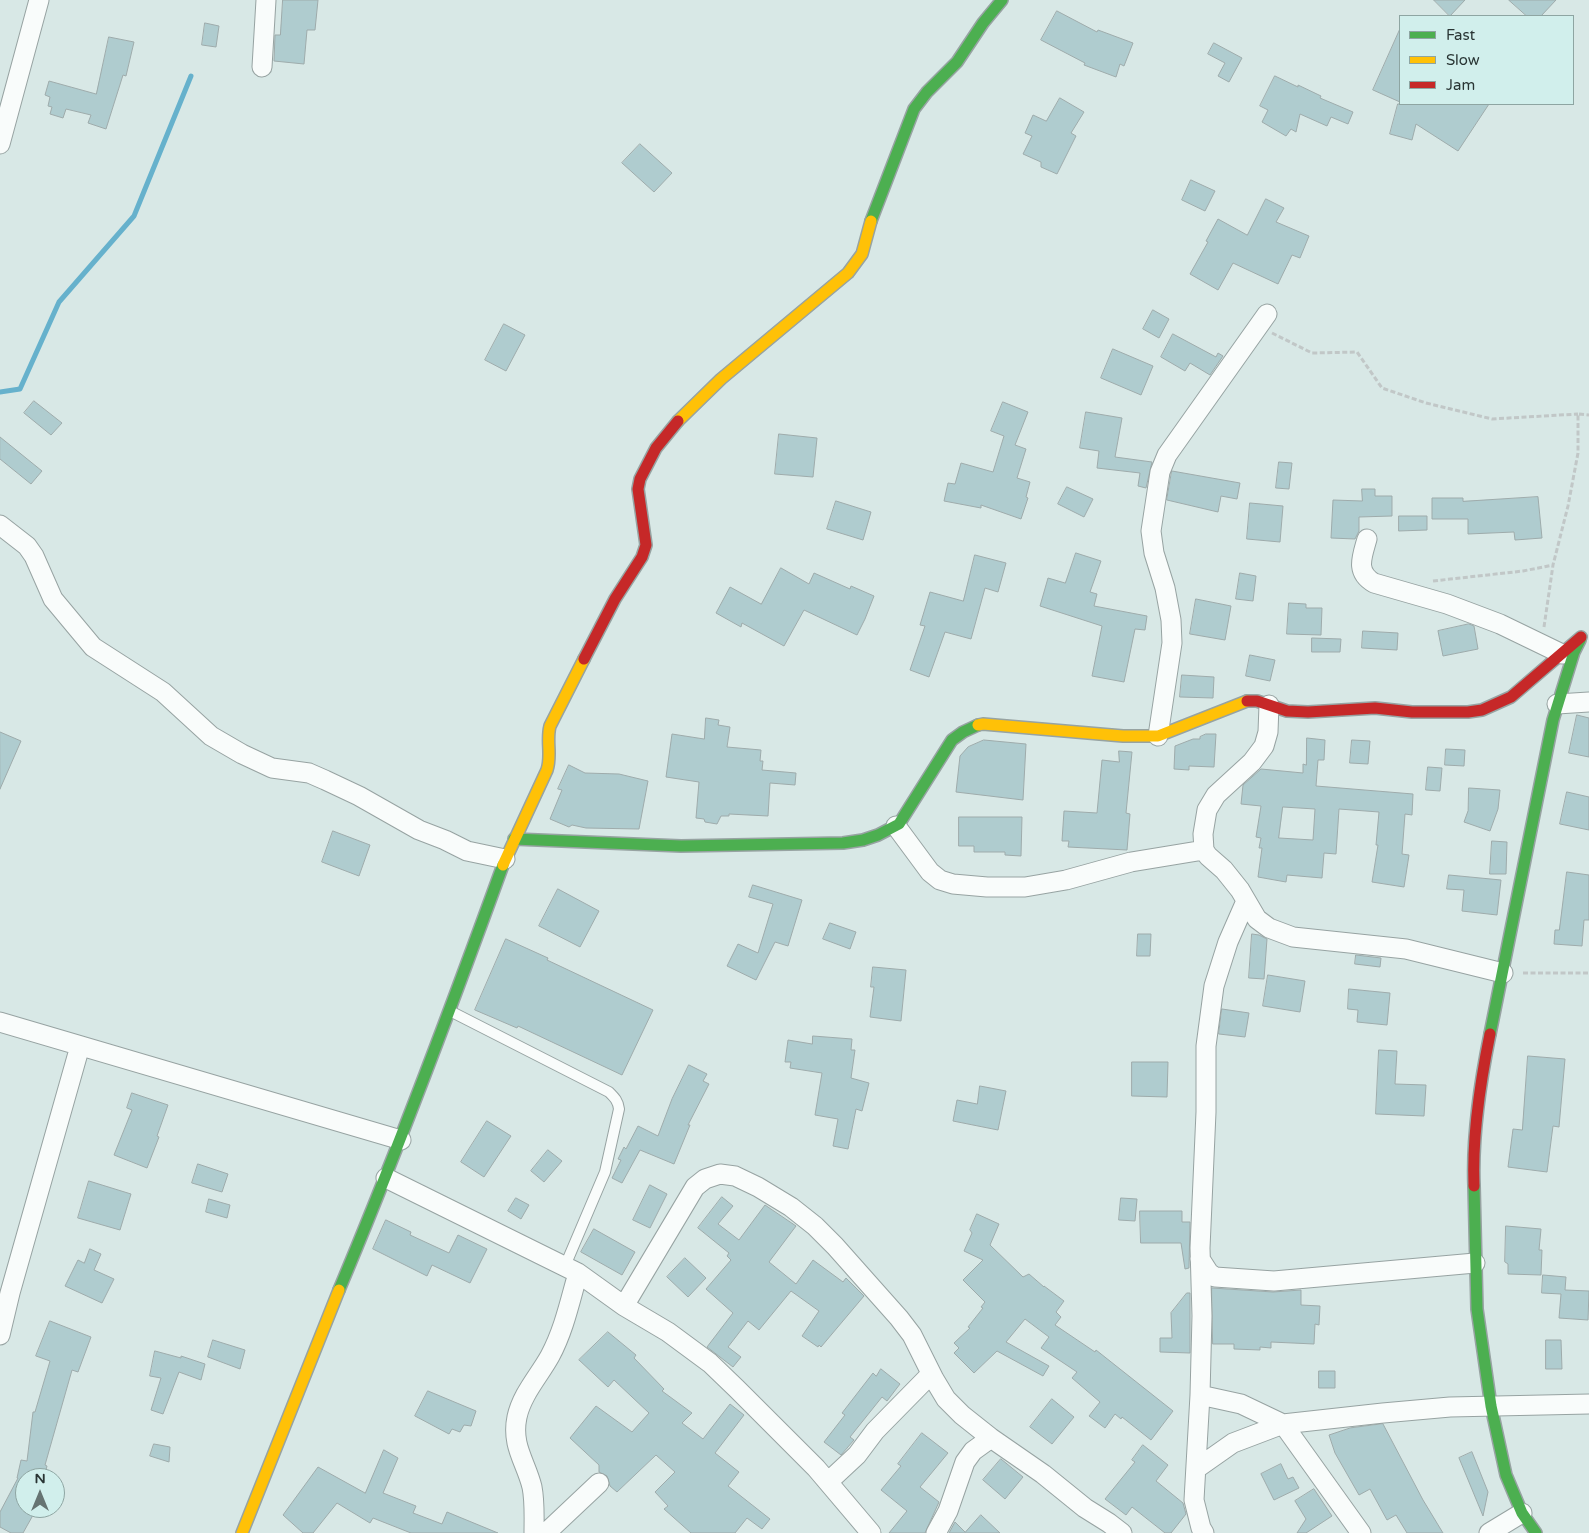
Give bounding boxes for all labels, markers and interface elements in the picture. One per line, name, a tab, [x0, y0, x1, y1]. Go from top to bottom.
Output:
legend	[1399, 15, 1574, 105]
text: Fast	[1446, 26, 1475, 44]
text: Slow	[1446, 51, 1480, 69]
text: Jam	[1446, 76, 1475, 94]
north arrow	[15, 1468, 65, 1518]
text: N	[34, 1470, 46, 1487]

